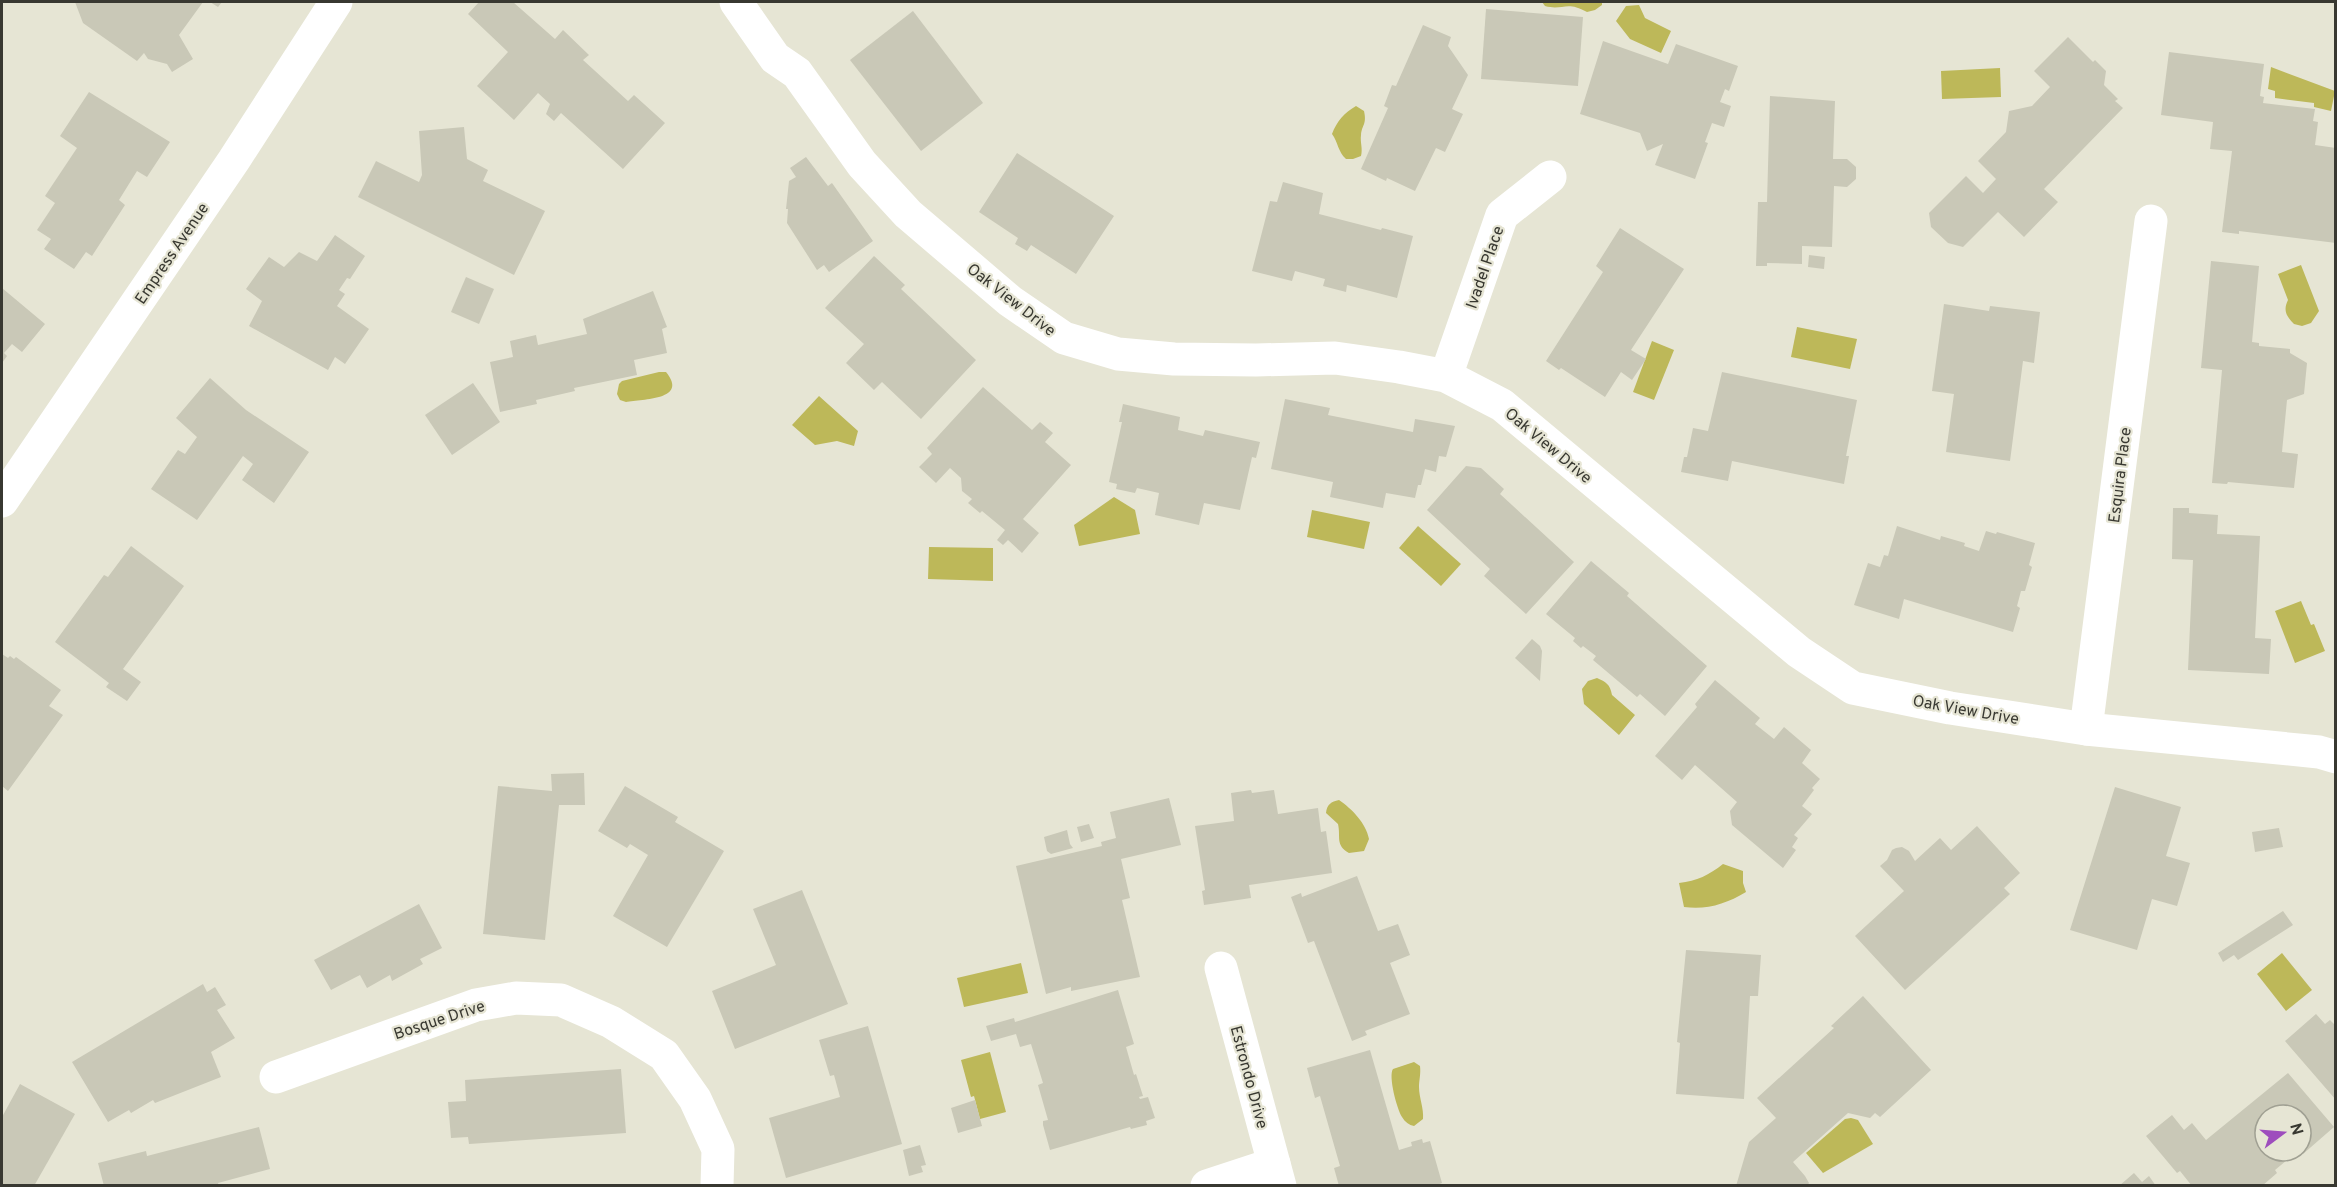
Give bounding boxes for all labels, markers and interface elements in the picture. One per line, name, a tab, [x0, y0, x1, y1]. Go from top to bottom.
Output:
street label: Empress Avenue	[131, 200, 214, 309]
street label: Ivadel Place	[1462, 224, 1509, 312]
street label: Oak View Drive	[962, 260, 1059, 342]
street label: Oak View Drive	[1500, 404, 1595, 489]
street label: Esquira Place	[2105, 426, 2137, 524]
street label: Oak View Drive	[1911, 692, 2020, 730]
street label: Bosque Drive	[391, 997, 488, 1045]
street label: Estrondo Drive	[1225, 1024, 1271, 1131]
north arrow	[2253, 1103, 2313, 1163]
text: N	[2284, 1121, 2307, 1138]

